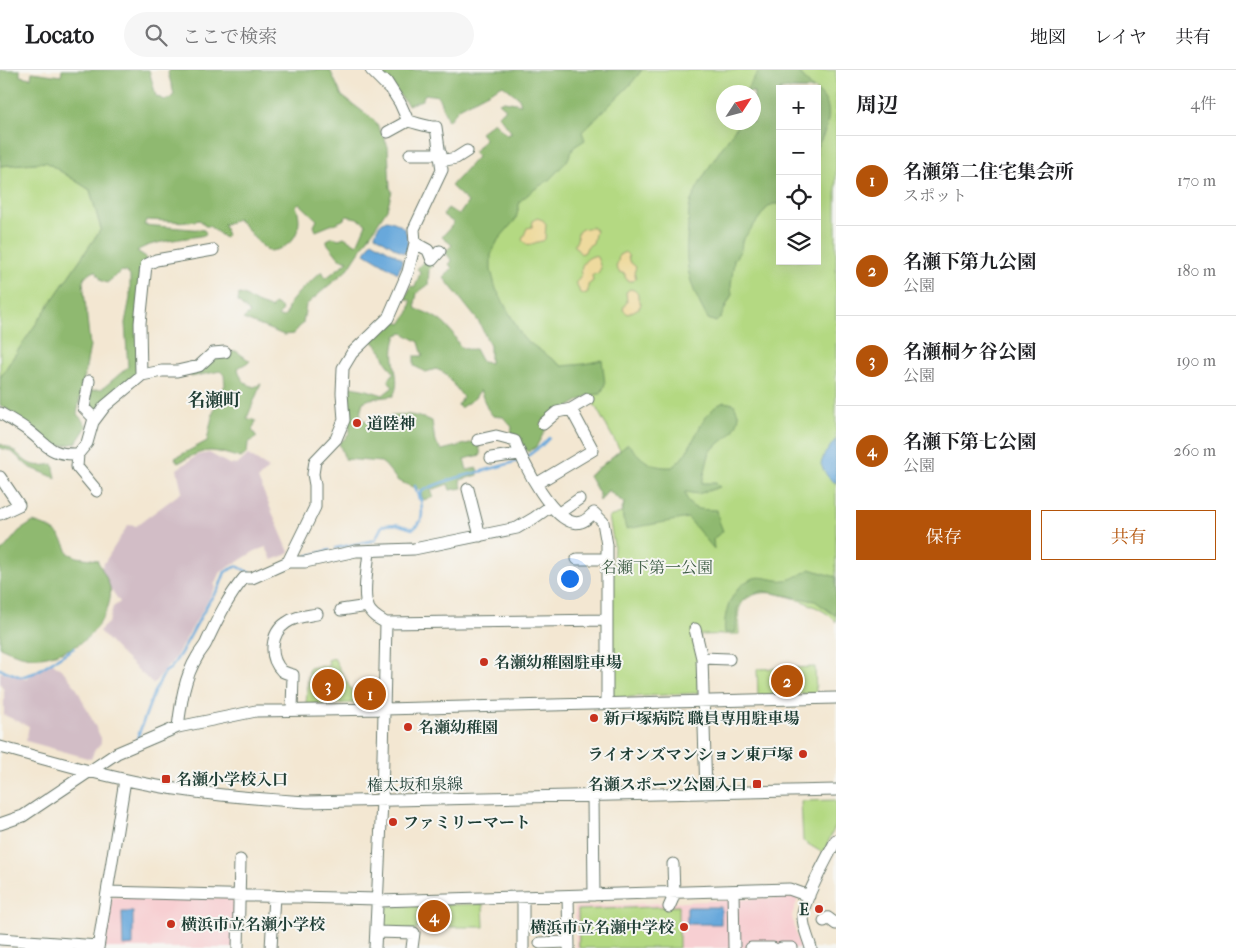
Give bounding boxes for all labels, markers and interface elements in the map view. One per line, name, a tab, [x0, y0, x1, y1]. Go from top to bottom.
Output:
search box	[124, 12, 474, 57]
text: Locato	[25, 21, 94, 49]
icon: search	[142, 21, 170, 49]
text: ここで検索	[182, 26, 277, 48]
text: 地図	[1030, 27, 1066, 48]
text: レイヤ	[1094, 27, 1147, 48]
text: 共有	[1175, 27, 1211, 48]
north arrow	[716, 85, 761, 130]
map controls	[776, 85, 821, 265]
button: +	[776, 85, 821, 130]
text: 周辺	[856, 93, 898, 117]
text: 4件	[1191, 94, 1216, 113]
button: −	[776, 130, 821, 175]
text: 名瀬第二住宅集会所	[903, 161, 1074, 183]
text: 1	[869, 171, 875, 190]
text: 170 m	[1177, 171, 1216, 190]
button: locate	[776, 175, 821, 220]
text: スポット	[903, 186, 967, 205]
button: layers	[776, 220, 821, 265]
text: 名瀬下第九公園	[903, 251, 1036, 273]
text: 2	[868, 261, 876, 280]
text: 180 m	[1177, 261, 1216, 280]
text: 公園	[903, 276, 935, 295]
text: 名瀬桐ケ谷公園	[903, 341, 1036, 363]
text: 3	[869, 351, 875, 370]
text: 190 m	[1176, 351, 1216, 370]
text: 公園	[903, 366, 935, 385]
district label: 名瀬町	[187, 390, 241, 411]
place label: 道陸神	[367, 414, 415, 433]
marker: 道陸神	[351, 417, 363, 429]
text: 名瀬下第七公園	[903, 431, 1036, 453]
text: 4	[867, 441, 877, 460]
text: 260 m	[1174, 441, 1216, 460]
text: 公園	[903, 456, 935, 475]
button: 保存	[856, 510, 1031, 560]
button: 共有	[1041, 510, 1216, 560]
park label: 名瀬下第一公園	[601, 558, 713, 577]
your location	[557, 566, 583, 592]
place label: 名瀬幼稚園駐車場	[494, 653, 622, 672]
marker: 名瀬幼稚園駐車場	[478, 656, 490, 668]
pin: 2	[771, 662, 803, 700]
pin: 3	[312, 666, 344, 704]
pin: 1	[354, 675, 386, 713]
place label: 新戸塚病院 職員専用駐車場	[603, 709, 799, 728]
marker: 新戸塚病院 職員専用駐車場	[588, 712, 600, 724]
place label: 名瀬幼稚園	[418, 718, 498, 737]
marker: 名瀬幼稚園	[402, 721, 414, 733]
place label: ライオンズマンション東戸塚	[587, 745, 793, 764]
marker: ライオンズマンション東戸塚	[797, 748, 809, 760]
place label: 名瀬小学校入口	[176, 770, 288, 789]
marker: 名瀬小学校入口	[160, 773, 172, 785]
street label: 権太坂和泉線	[367, 774, 463, 795]
place label: 名瀬スポーツ公園入口	[588, 775, 747, 794]
marker: 名瀬スポーツ公園入口	[751, 778, 763, 790]
place label: ファミリーマート	[403, 813, 531, 832]
marker: ファミリーマート	[387, 816, 399, 828]
pin: 4	[418, 897, 450, 935]
place label: E	[799, 900, 809, 919]
marker: E	[813, 903, 825, 915]
place label: 横浜市立名瀬小学校	[181, 915, 326, 934]
marker: 横浜市立名瀬小学校	[165, 918, 177, 930]
place label: 横浜市立名瀬中学校	[530, 918, 675, 937]
marker: 横浜市立名瀬中学校	[678, 921, 690, 933]

